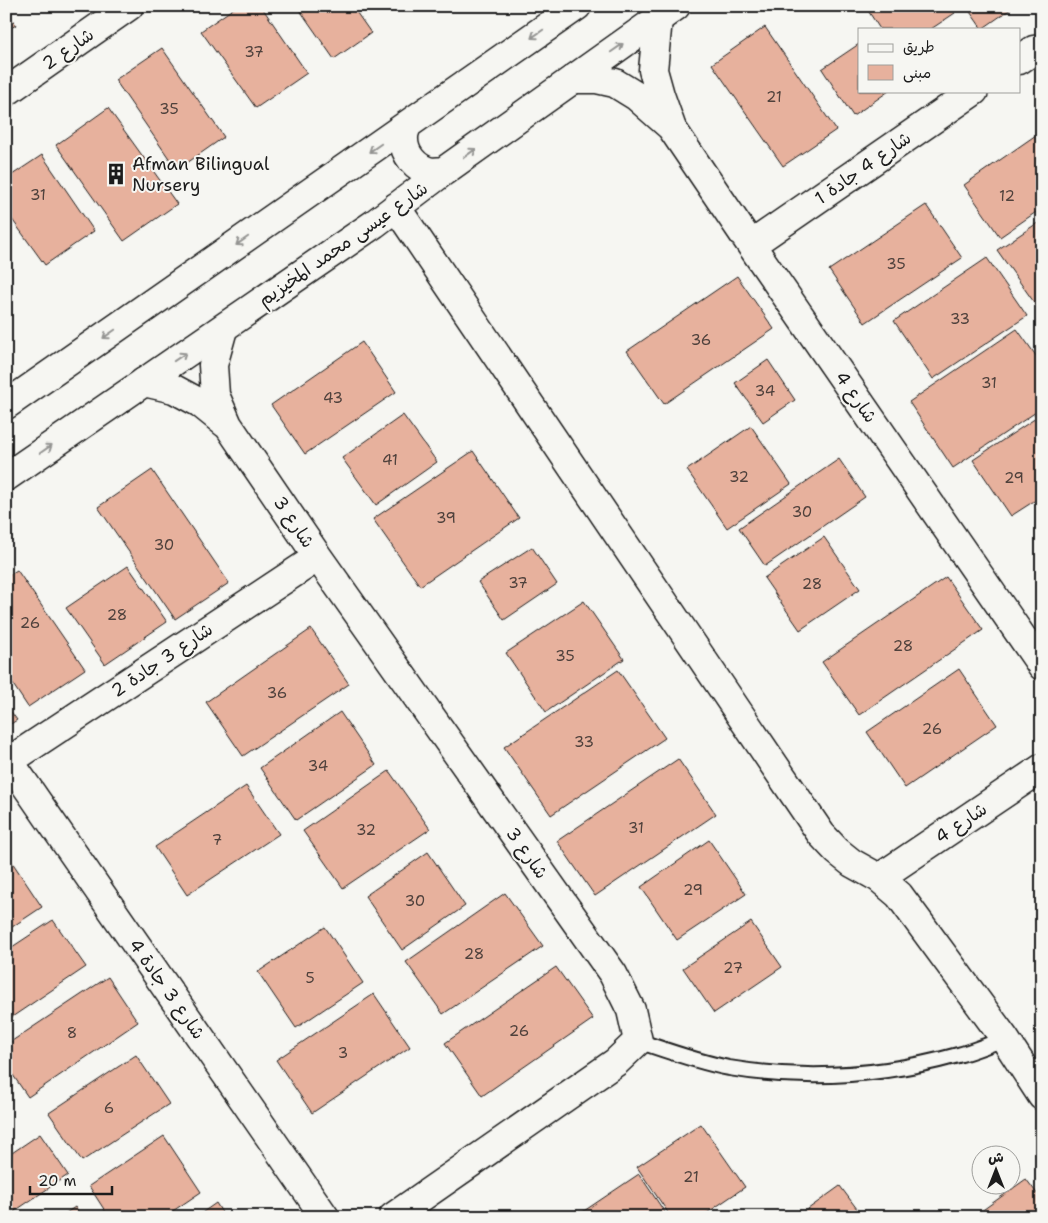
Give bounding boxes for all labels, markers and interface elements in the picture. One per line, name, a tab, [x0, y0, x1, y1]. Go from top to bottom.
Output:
street label: شارع 2	[37, 23, 99, 75]
legend	[858, 28, 1020, 92]
one-way arrow	[530, 29, 544, 39]
text: طريق	[903, 37, 935, 57]
house number: 37	[244, 42, 264, 62]
one-way arrow	[610, 43, 624, 53]
text: مبنى	[903, 63, 931, 83]
house number: 21	[766, 87, 782, 107]
house number: 35	[159, 99, 179, 119]
street label: شارع 4 جادة 1	[810, 126, 916, 210]
one-way arrow	[369, 143, 383, 153]
one-way arrow	[463, 148, 477, 158]
place label: Afman Bilingual Nursery	[132, 152, 270, 197]
building icon: Afman Bilingual Nursery	[103, 161, 129, 187]
street label: شارع عيسى محمد المخيزيم	[253, 176, 434, 313]
house number: 31	[30, 185, 46, 205]
house number: 12	[999, 186, 1015, 206]
one-way arrow	[235, 236, 249, 246]
house number: 35	[886, 254, 906, 274]
house number: 33	[950, 309, 970, 329]
one-way arrow	[102, 329, 116, 339]
house number: 36	[691, 330, 711, 350]
one-way arrow	[173, 352, 187, 362]
street label: شارع 4	[830, 366, 882, 428]
house number: 31	[981, 373, 997, 393]
house number: 34	[755, 381, 775, 401]
house number: 43	[323, 388, 343, 408]
one-way arrow	[39, 444, 53, 454]
house number: 41	[382, 450, 398, 470]
house number: 32	[729, 467, 749, 487]
house number: 29	[1004, 468, 1024, 488]
street label: شارع 3	[268, 491, 320, 553]
house number: 30	[792, 502, 812, 522]
house number: 39	[436, 508, 456, 528]
house number: 30	[154, 535, 174, 555]
house number: 37	[508, 573, 528, 593]
house number: 28	[802, 574, 822, 594]
house number: 28	[107, 605, 127, 625]
house number: 26	[20, 613, 40, 633]
street label: شارع 3 جادة 2	[107, 617, 217, 703]
house number: 28	[893, 636, 913, 656]
house number: 35	[555, 646, 575, 666]
house number: 36	[267, 683, 287, 703]
house number: 26	[922, 719, 942, 739]
house number: 33	[574, 732, 594, 752]
house number: 34	[308, 756, 328, 776]
street label: شارع 4	[930, 797, 992, 849]
house number: 31	[628, 818, 644, 838]
house number: 32	[356, 820, 376, 840]
street label: شارع 3	[501, 822, 553, 884]
house number: 7	[212, 830, 222, 850]
house number: 29	[683, 880, 703, 900]
house number: 30	[405, 891, 425, 911]
street label: شارع 3 جادة 4	[123, 934, 211, 1044]
house number: 28	[464, 944, 484, 964]
house number: 27	[723, 958, 743, 978]
house number: 5	[305, 968, 315, 988]
house number: 26	[509, 1021, 529, 1041]
house number: 8	[67, 1023, 77, 1043]
house number: 3	[338, 1043, 348, 1063]
house number: 6	[104, 1098, 114, 1118]
north arrow	[970, 1146, 1020, 1196]
text: ش	[988, 1148, 1004, 1166]
scale bar	[30, 1163, 112, 1195]
house number: 21	[683, 1167, 699, 1187]
text: 20 m	[38, 1171, 77, 1191]

